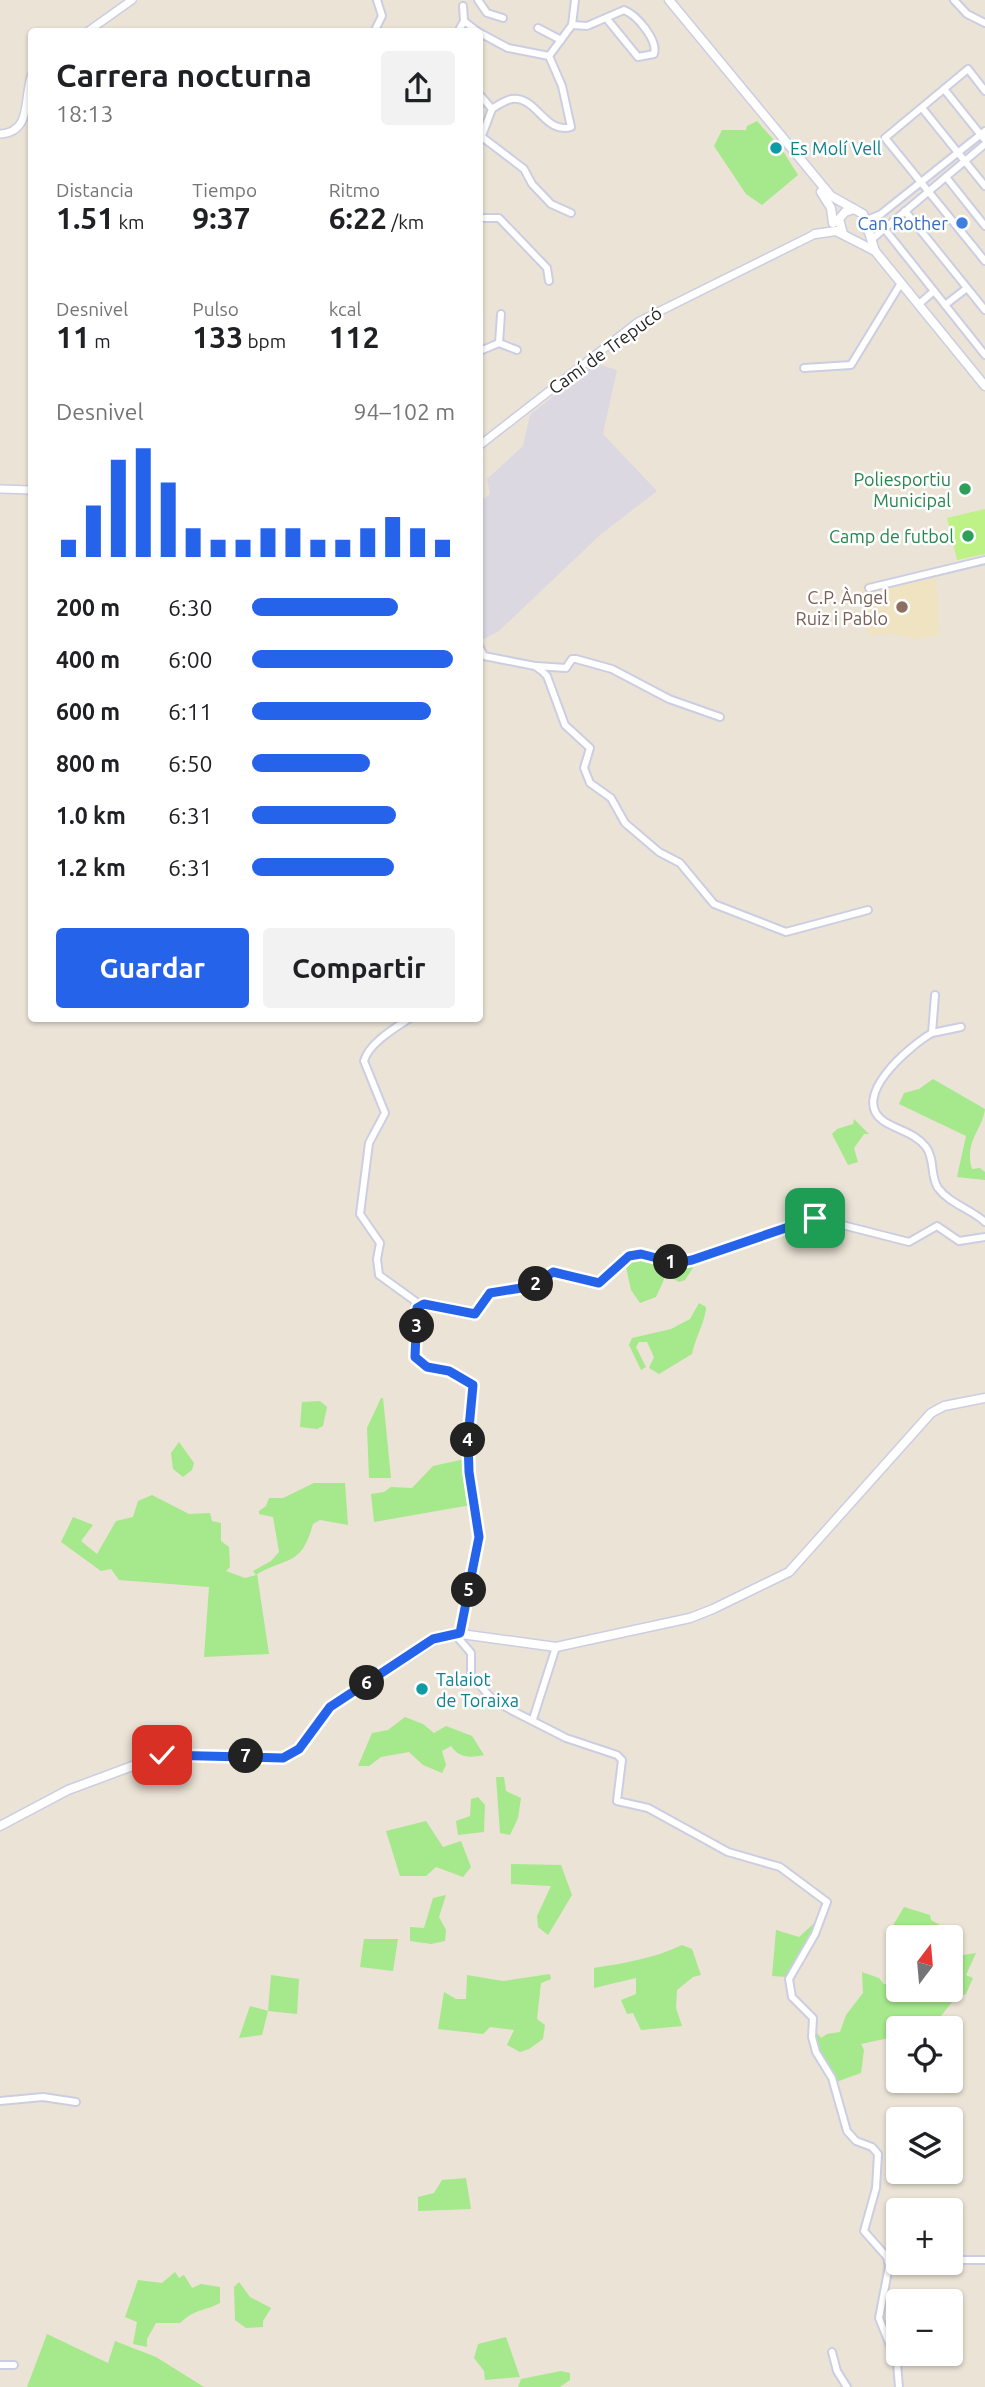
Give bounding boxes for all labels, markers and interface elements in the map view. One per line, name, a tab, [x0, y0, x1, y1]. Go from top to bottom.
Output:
button: share	[381, 51, 455, 125]
text: Carrera nocturna	[56, 57, 312, 93]
text: 18:13	[56, 101, 114, 126]
place label: Es Molí Vell	[790, 138, 882, 158]
marker: Es Molí Vell	[768, 140, 784, 156]
text: Distancia	[56, 179, 134, 201]
text: Tiempo	[192, 179, 257, 201]
text: Ritmo	[329, 179, 380, 201]
text: 1.51	[56, 201, 114, 235]
text: 9:37	[192, 201, 250, 235]
text: 6:22	[329, 201, 387, 235]
text: km	[114, 211, 144, 233]
text: /km	[387, 211, 424, 233]
place label: Can Rother	[857, 213, 948, 233]
marker: Can Rother	[954, 215, 970, 231]
text: Desnivel	[56, 298, 128, 320]
text: Pulso	[192, 298, 239, 320]
text: kcal	[329, 298, 361, 320]
street label: Camí de Trepucó	[545, 302, 665, 398]
text: 11	[56, 320, 90, 354]
text: 133	[192, 320, 243, 354]
text: 112	[329, 320, 379, 354]
text: m	[90, 330, 111, 352]
text: bpm	[243, 330, 286, 352]
text: Desnivel	[56, 399, 144, 424]
text: 94–102 m	[354, 399, 455, 424]
place label: Poliesportiu Municipal	[853, 469, 951, 510]
marker: Poliesportiu Municipal	[957, 481, 973, 497]
place label: Camp de futbol	[829, 526, 954, 546]
marker: Camp de futbol	[960, 528, 976, 544]
place label: C.P. Àngel Ruiz i Pablo	[796, 586, 888, 628]
text: 200 m	[56, 595, 120, 620]
text: 6:30	[168, 595, 213, 620]
marker: C.P. Àngel Ruiz i Pablo	[894, 599, 910, 615]
text: 400 m	[56, 647, 120, 672]
text: 6:00	[168, 647, 213, 672]
text: 600 m	[56, 699, 120, 724]
text: 6:11	[168, 699, 213, 724]
text: 800 m	[56, 751, 120, 776]
text: 6:50	[168, 751, 213, 776]
text: 1.0 km	[56, 803, 126, 828]
text: 6:31	[168, 803, 213, 828]
text: 1.2 km	[56, 855, 126, 880]
text: 6:31	[168, 855, 213, 880]
button: Guardar	[56, 928, 249, 1008]
button: Compartir	[263, 928, 455, 1008]
pin	[785, 1188, 845, 1248]
icon: arrive	[796, 1199, 834, 1237]
pin: 1	[654, 1244, 688, 1280]
text: 1	[665, 1250, 676, 1272]
pin: 2	[518, 1266, 554, 1302]
text: 2	[530, 1272, 541, 1294]
pin: 3	[400, 1308, 434, 1344]
text: 3	[411, 1314, 422, 1336]
pin: 4	[450, 1422, 486, 1458]
text: 4	[462, 1428, 473, 1450]
pin: 5	[452, 1572, 486, 1608]
text: 5	[463, 1578, 474, 1600]
pin: 6	[350, 1666, 384, 1700]
place label: Talaiot de Toraixa	[436, 1669, 519, 1710]
text: 6	[361, 1671, 372, 1693]
marker: Talaiot de Toraixa	[414, 1681, 430, 1697]
pin	[132, 1725, 192, 1785]
icon: check	[143, 1736, 181, 1774]
pin: 7	[229, 1738, 264, 1774]
text: 7	[240, 1744, 251, 1766]
north arrow	[886, 1925, 962, 2002]
map controls	[886, 1925, 963, 2366]
button: locate	[886, 2016, 963, 2093]
button: layers	[886, 2107, 963, 2184]
button: +	[886, 2198, 963, 2275]
button: −	[886, 2289, 963, 2366]

